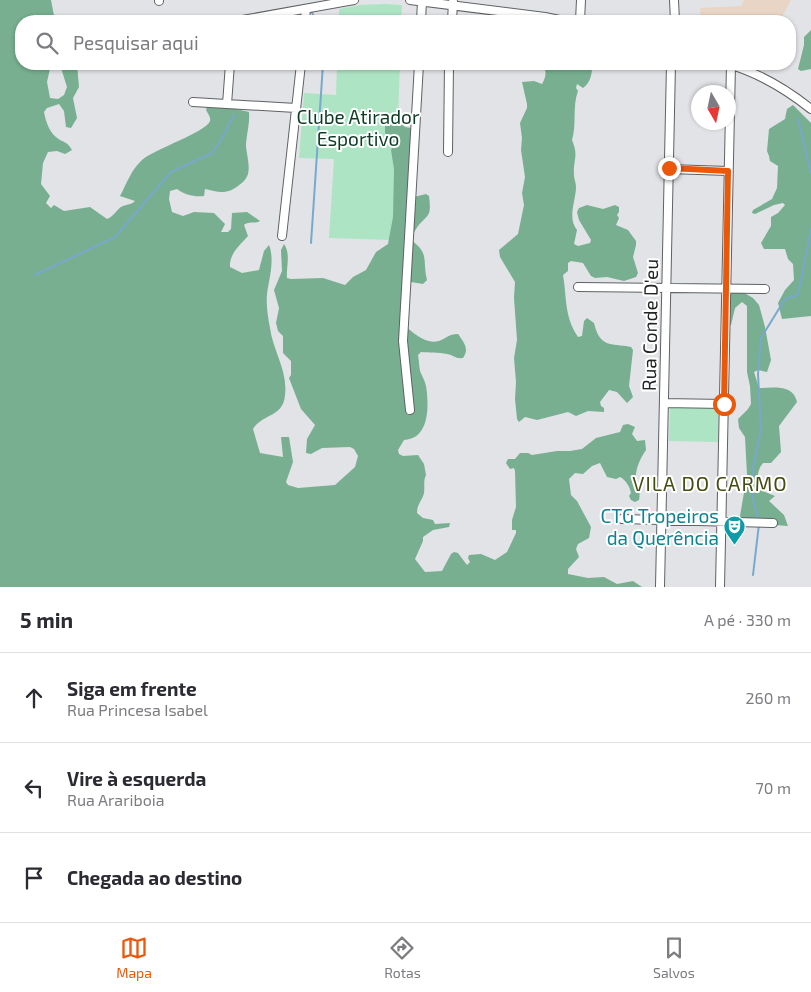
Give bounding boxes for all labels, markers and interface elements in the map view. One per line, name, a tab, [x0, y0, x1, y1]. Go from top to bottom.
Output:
search box	[15, 15, 796, 70]
icon: search	[33, 29, 61, 57]
text: Pesquisar aqui	[73, 31, 199, 54]
north arrow	[691, 85, 736, 130]
park label: Clube Atirador Esportivo	[296, 105, 420, 150]
route end	[658, 157, 681, 180]
street label: Rua Conde D'eu	[637, 259, 662, 391]
route start	[713, 393, 736, 416]
district label: VILA DO CARMO	[632, 471, 788, 495]
place label: CTG Tropeiros da Querência	[600, 504, 719, 549]
theatre icon: CTG Tropeiros da Querência	[723, 515, 747, 546]
text: 5 min	[20, 607, 73, 632]
text: A pé · 330 m	[704, 610, 791, 629]
text: Siga em frente	[67, 677, 197, 700]
icon: ahead	[20, 684, 48, 712]
text: 260 m	[746, 688, 791, 707]
text: Rua Princesa Isabel	[67, 700, 208, 719]
text: Vire à esquerda	[67, 767, 206, 790]
icon: left	[20, 774, 48, 802]
text: 70 m	[756, 778, 791, 797]
text: Rua Arariboia	[67, 790, 164, 809]
icon: arrive	[20, 864, 48, 892]
text: Chegada ao destino	[67, 866, 242, 889]
tab: Mapa	[116, 934, 152, 981]
tab: Rotas	[384, 934, 421, 981]
tab: Salvos	[653, 934, 695, 981]

